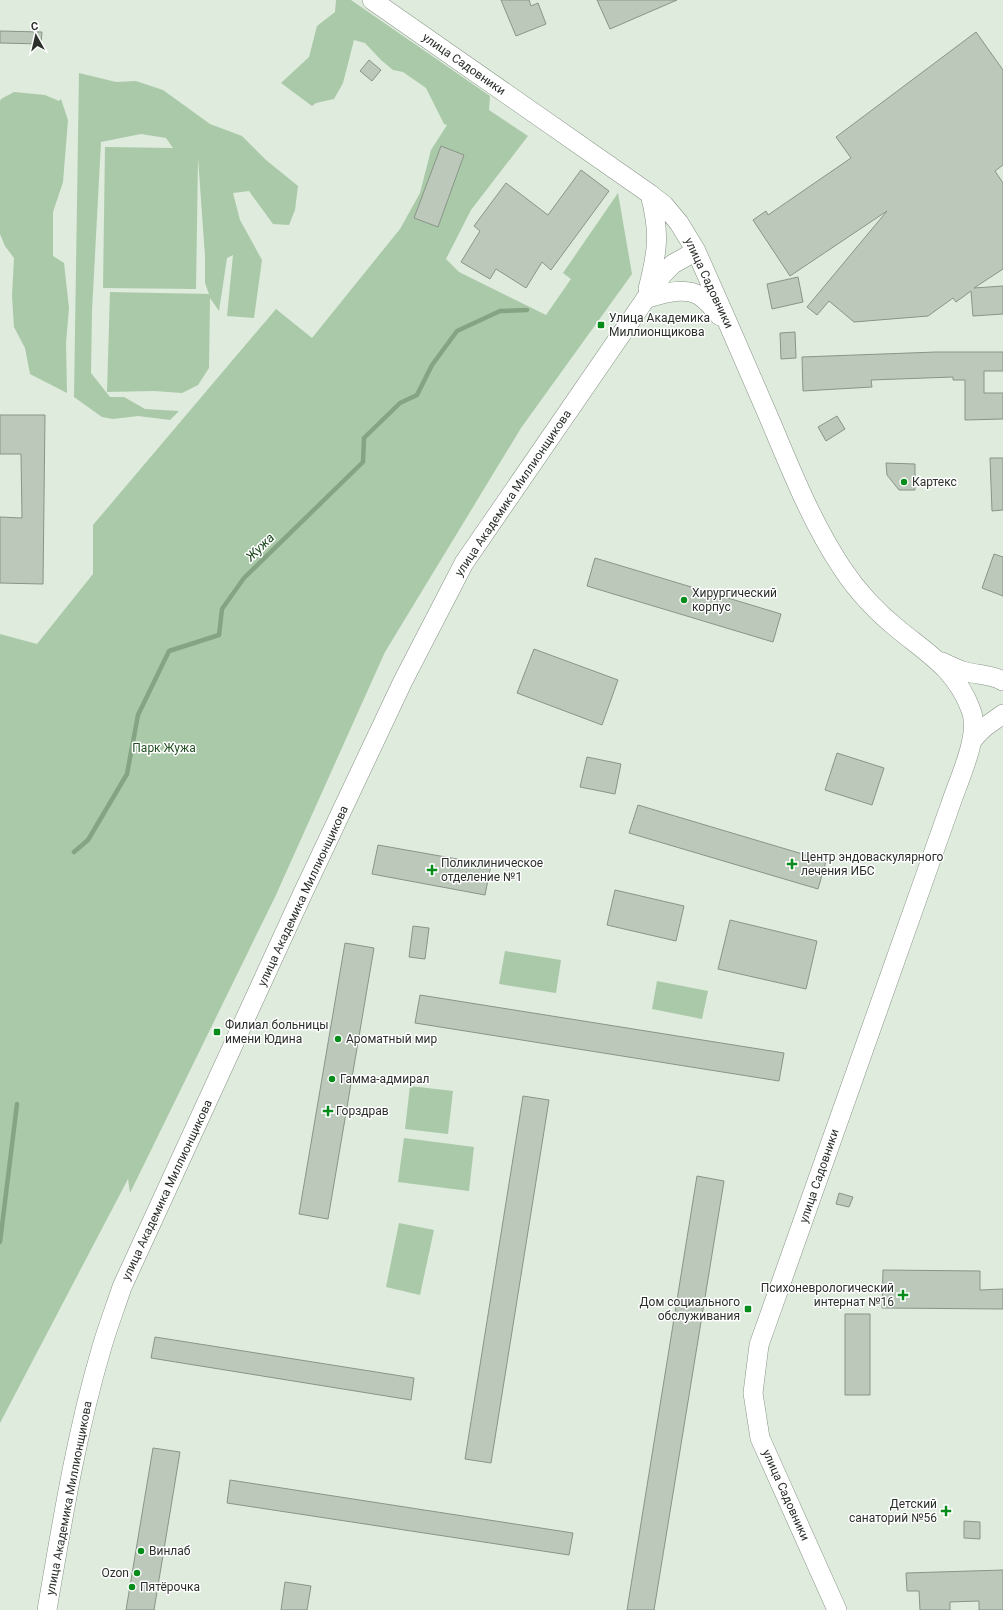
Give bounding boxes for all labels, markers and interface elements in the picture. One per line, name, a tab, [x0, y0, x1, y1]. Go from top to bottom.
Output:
north arrow	[16, 16, 56, 56]
text: С	[30, 20, 39, 34]
street label: улица Садовники	[420, 30, 508, 98]
street label: улица Садовники	[682, 235, 736, 331]
place label: Улица Академика Миллионщикова	[609, 311, 710, 339]
marker: Улица Академика Миллионщикова	[596, 320, 606, 330]
street label: улица Академика Миллионщикова	[452, 407, 574, 579]
place label: Картекс	[912, 475, 957, 489]
marker: Картекс	[899, 477, 909, 487]
water label: Жужа	[242, 530, 277, 565]
place label: Хирургический корпус	[692, 586, 777, 614]
marker: Хирургический корпус	[679, 595, 689, 605]
park label: Парк Жужа	[132, 741, 196, 755]
street label: улица Академика Миллионщикова	[255, 803, 351, 989]
place label: Центр эндоваскулярного лечения ИБС	[801, 850, 944, 878]
place label: Поликлиническое отделение №1	[441, 856, 543, 884]
marker: Центр эндоваскулярного лечения ИБС	[786, 858, 798, 870]
marker: Поликлиническое отделение №1	[426, 864, 438, 876]
place label: Филиал больницы имени Юдина	[225, 1018, 329, 1046]
marker: Филиал больницы имени Юдина	[212, 1027, 222, 1037]
place label: Ароматный мир	[346, 1032, 437, 1046]
marker: Ароматный мир	[333, 1034, 343, 1044]
place label: Гамма-адмирал	[340, 1072, 429, 1086]
marker: Гамма-адмирал	[327, 1074, 337, 1084]
street label: улица Академика Миллионщикова	[119, 1097, 215, 1283]
place label: Горздрав	[336, 1104, 389, 1118]
marker: Горздрав	[323, 1106, 333, 1116]
street label: улица Садовники	[796, 1127, 842, 1225]
place label: Психоневрологический интернат №16	[761, 1281, 894, 1309]
marker: Психоневрологический интернат №16	[897, 1289, 909, 1301]
place label: Дом социального обслуживания	[640, 1295, 740, 1323]
marker: Дом социального обслуживания	[743, 1304, 753, 1314]
street label: улица Академика Миллионщикова	[43, 1400, 95, 1596]
street label: улица Садовники	[760, 1447, 812, 1543]
place label: Детский санаторий №56	[849, 1497, 937, 1525]
marker: Детский санаторий №56	[940, 1505, 952, 1517]
place label: Винлаб	[149, 1544, 191, 1558]
marker: Винлаб	[136, 1546, 146, 1556]
place label: Ozon	[101, 1566, 129, 1580]
marker: Ozon	[132, 1568, 142, 1578]
place label: Пятёрочка	[140, 1580, 200, 1594]
marker: Пятёрочка	[127, 1582, 137, 1592]

